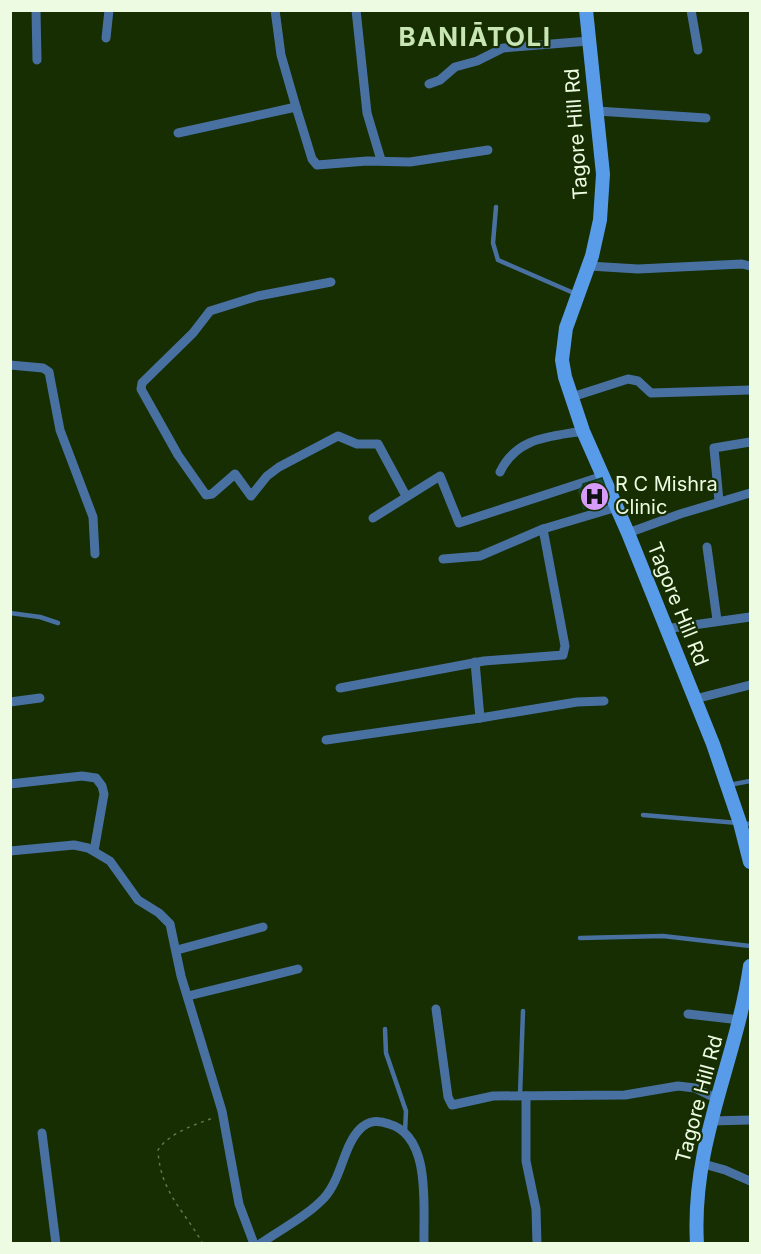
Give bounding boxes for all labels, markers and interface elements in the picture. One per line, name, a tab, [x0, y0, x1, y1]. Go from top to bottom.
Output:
district label: BANIĀTOLI	[399, 21, 551, 52]
street label: Tagore Hill Rd	[559, 68, 593, 200]
place label: R C Mishra Clinic	[615, 472, 718, 519]
hospital icon: R C Mishra Clinic	[578, 480, 610, 512]
street label: Tagore Hill Rd	[642, 539, 714, 669]
street label: Tagore Hill Rd	[670, 1032, 728, 1166]

